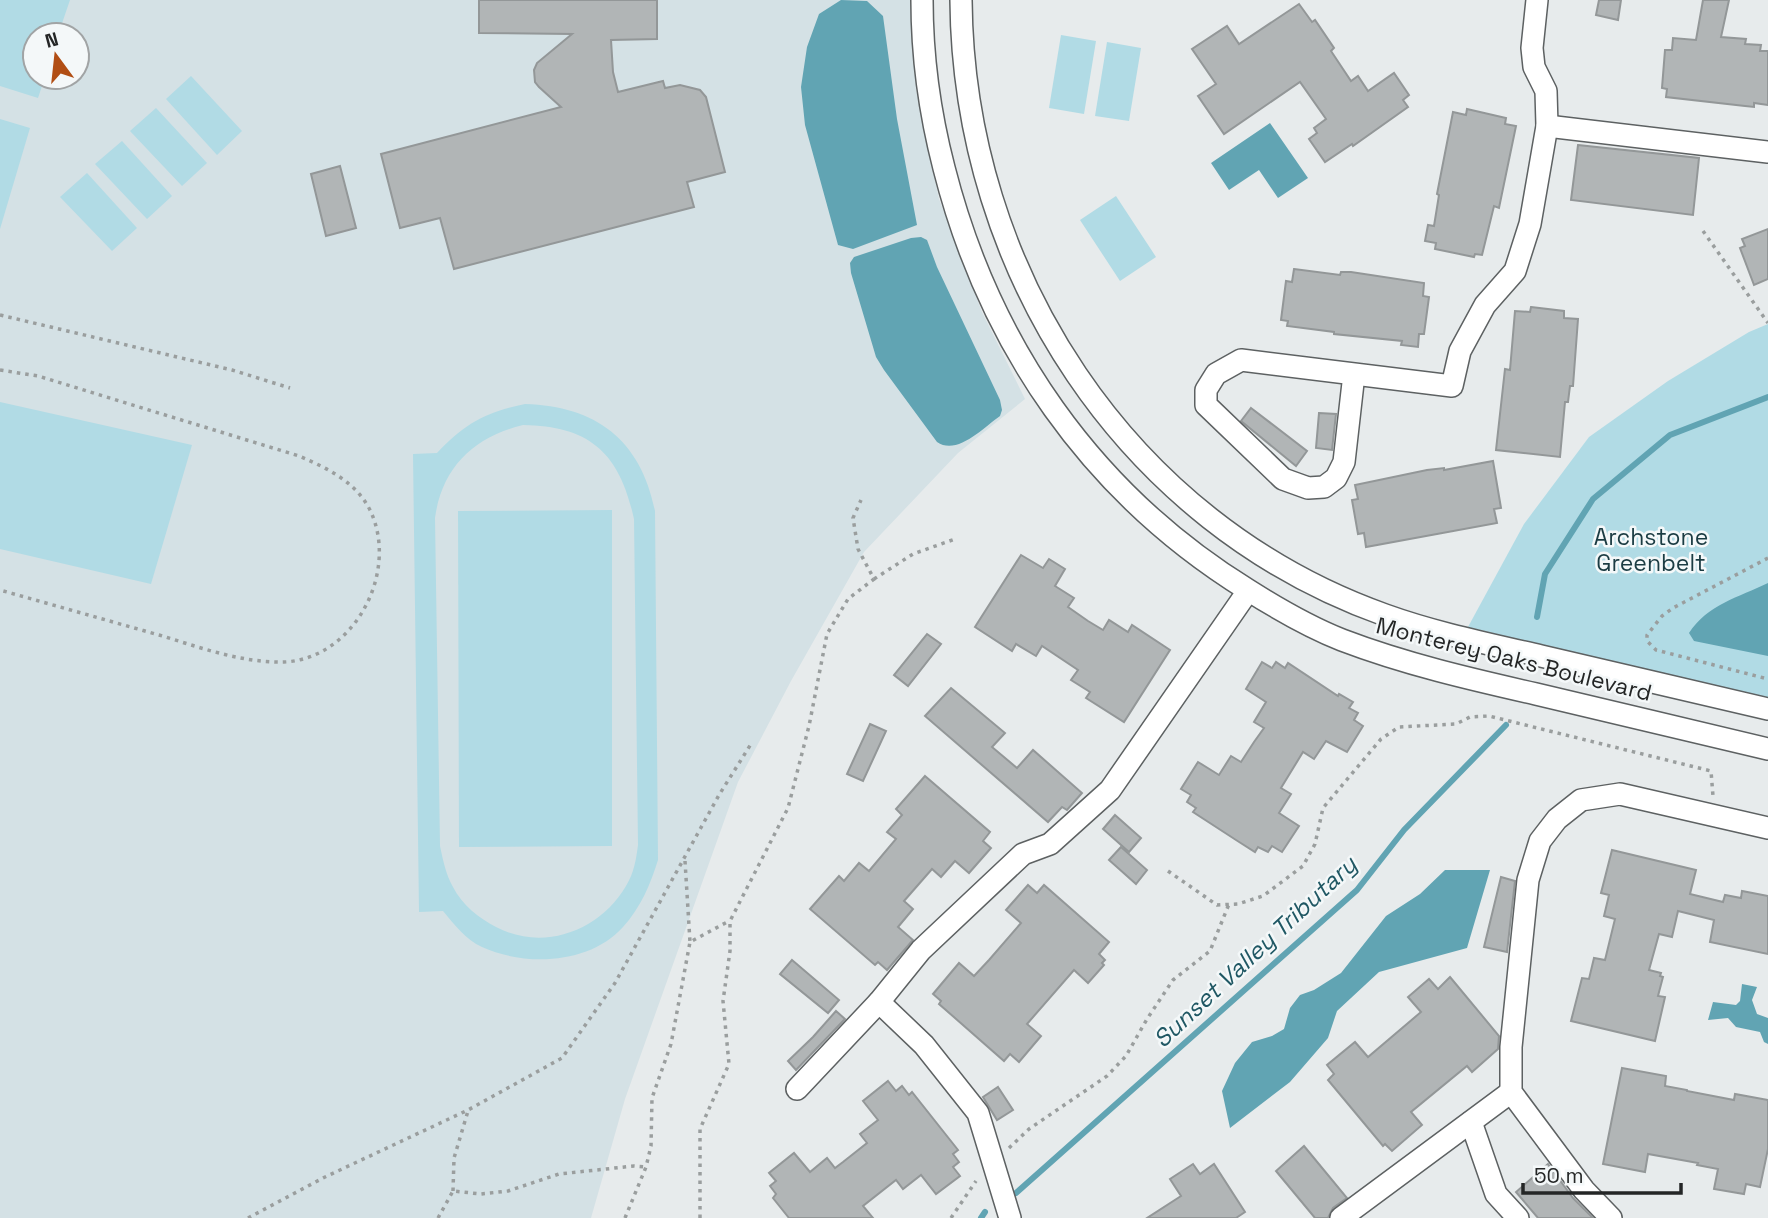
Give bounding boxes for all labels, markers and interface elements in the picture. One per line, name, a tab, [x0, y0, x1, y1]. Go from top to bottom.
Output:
north arrow	[21, 21, 91, 91]
text: N	[42, 26, 61, 54]
park label: Archstone Greenbelt	[1594, 522, 1708, 578]
street label: Monterey Oaks Boulevard	[1373, 610, 1655, 708]
water label: Sunset Valley Tributary	[1146, 848, 1364, 1054]
scale bar	[1523, 1152, 1680, 1196]
text: 50 m	[1534, 1162, 1584, 1189]

